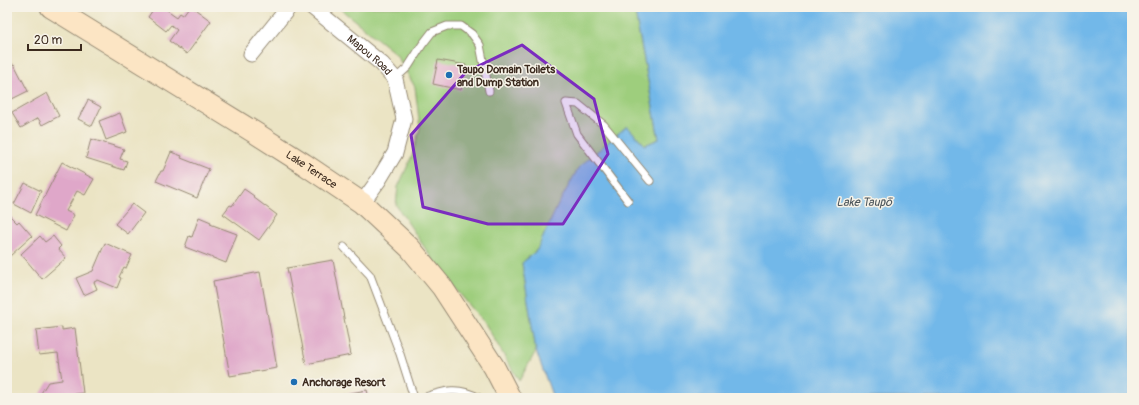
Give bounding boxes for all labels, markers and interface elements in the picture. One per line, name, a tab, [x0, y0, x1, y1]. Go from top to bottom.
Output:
scale bar	[28, 26, 81, 52]
street label: Mapou Road	[344, 32, 395, 78]
text: 20 m	[34, 33, 63, 48]
place label: Taupo Domain Toilets and Dump Station	[456, 63, 555, 89]
marker: Taupo Domain Toilets and Dump Station	[444, 70, 454, 80]
street label: Lake Terrace	[283, 148, 340, 192]
water label: Lake Taupō	[836, 195, 893, 210]
place label: Anchorage Resort	[302, 376, 386, 389]
marker: Anchorage Resort	[289, 377, 299, 387]

